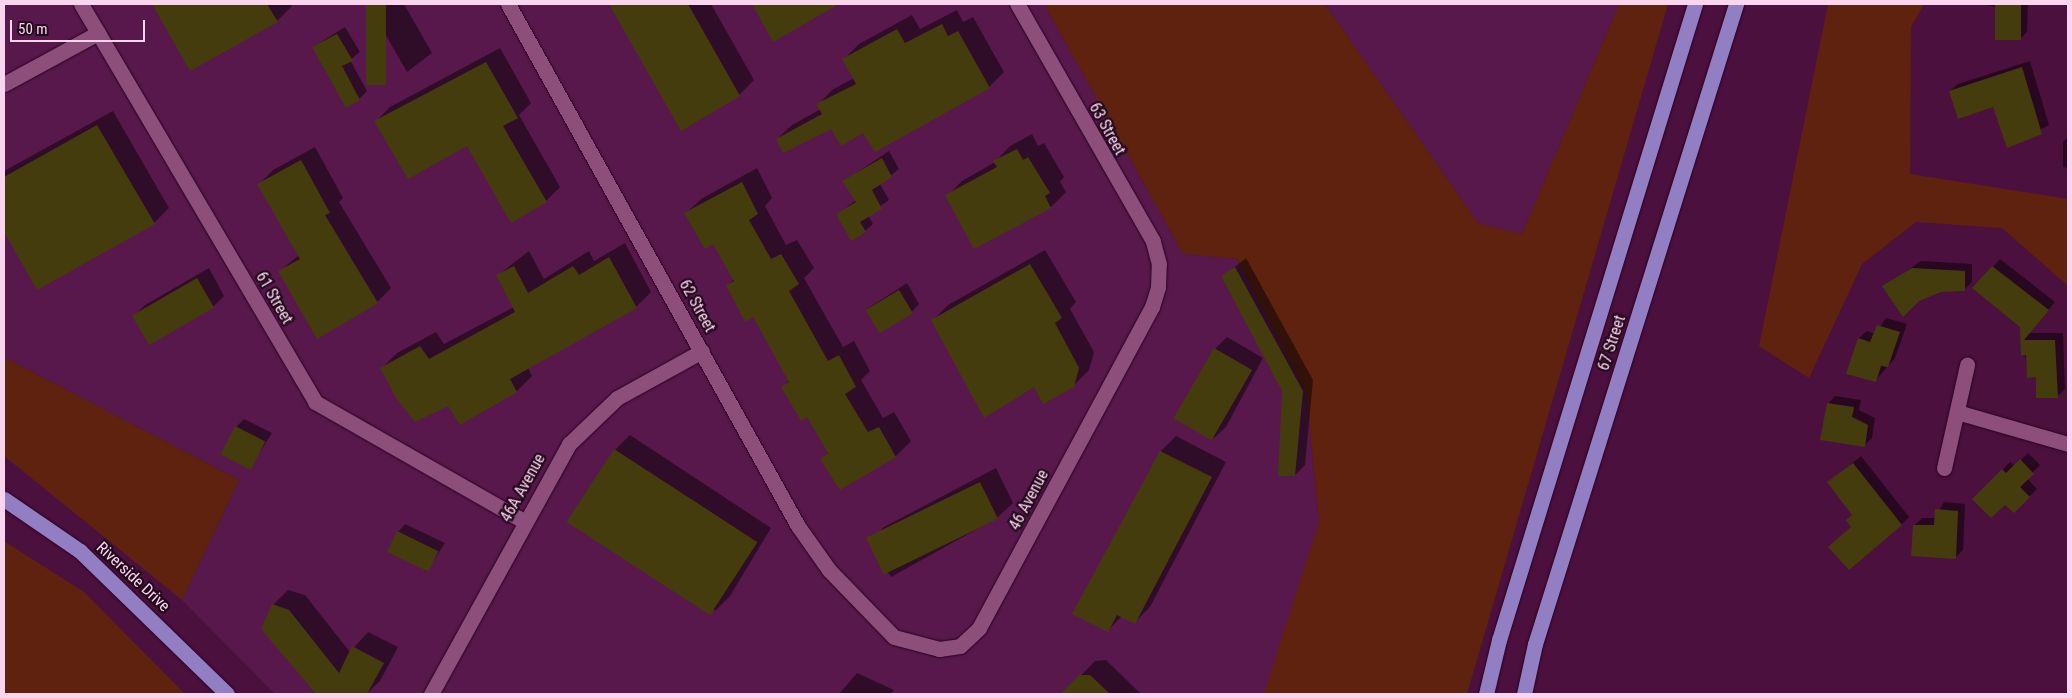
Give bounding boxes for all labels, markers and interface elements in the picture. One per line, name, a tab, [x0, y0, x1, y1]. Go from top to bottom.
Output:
scale bar	[12, 10, 148, 42]
text: 50 m	[18, 20, 48, 38]
street label: 63 Street	[1085, 99, 1129, 159]
street label: 61 Street	[251, 269, 297, 327]
street label: 62 Street	[675, 276, 719, 336]
street label: 67 Street	[1594, 313, 1630, 373]
street label: 46A Avenue	[496, 451, 550, 525]
street label: 46 Avenue	[1005, 467, 1053, 533]
street label: Riverside Drive	[92, 538, 174, 616]

